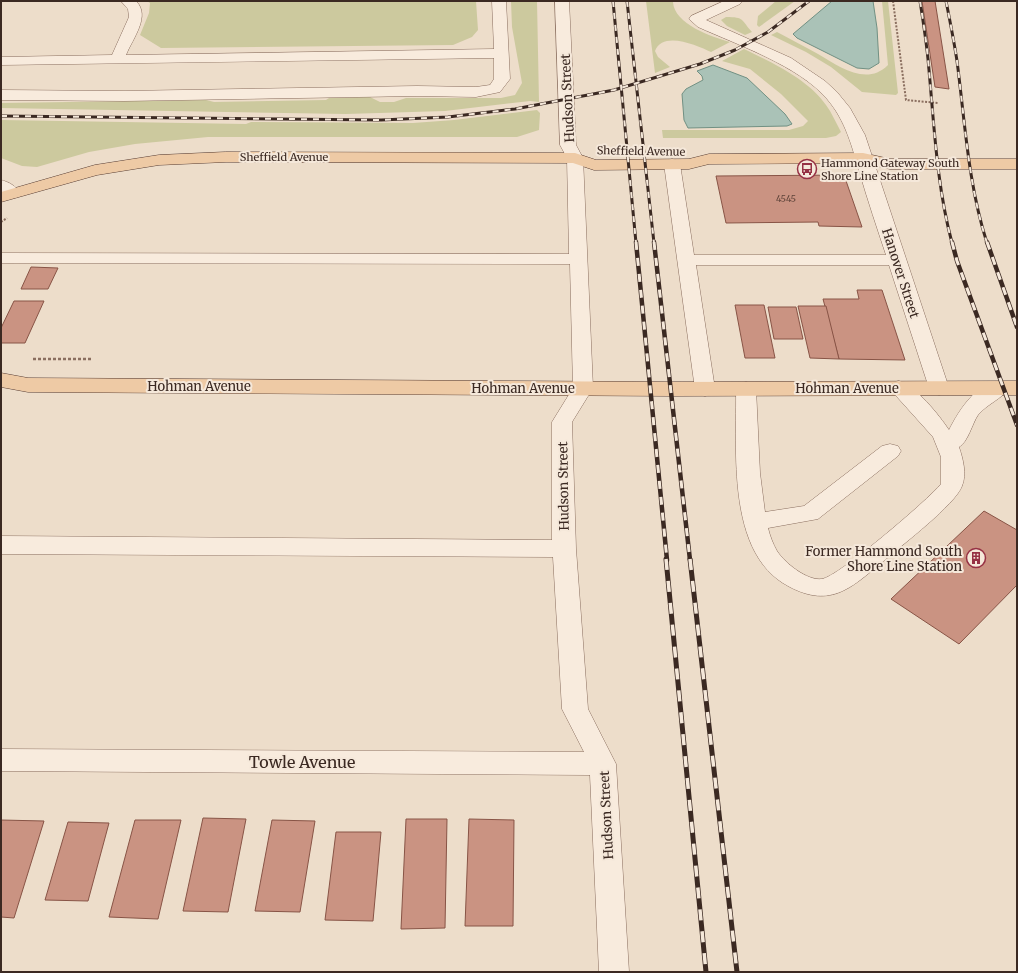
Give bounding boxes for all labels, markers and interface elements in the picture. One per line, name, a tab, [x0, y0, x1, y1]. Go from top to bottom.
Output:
street label: Hudson Street	[557, 53, 578, 143]
street label: Sheffield Avenue	[597, 143, 686, 159]
street label: Sheffield Avenue	[240, 150, 329, 164]
place label: Hammond Gateway South Shore Line Station	[821, 156, 960, 183]
bus stop icon: Hammond Gateway South Shore Line Station	[796, 158, 818, 180]
house number: 4545	[776, 193, 796, 204]
street label: Hanover Street	[878, 226, 923, 320]
street label: Hohman Avenue	[147, 378, 251, 395]
street label: Hohman Avenue	[471, 380, 575, 397]
street label: Hohman Avenue	[795, 380, 899, 397]
street label: Hudson Street	[554, 441, 573, 531]
place label: Former Hammond South Shore Line Station	[805, 543, 962, 575]
building icon: Former Hammond South Shore Line Station	[965, 547, 987, 569]
street label: Towle Avenue	[249, 752, 355, 772]
street label: Hudson Street	[596, 770, 617, 860]

